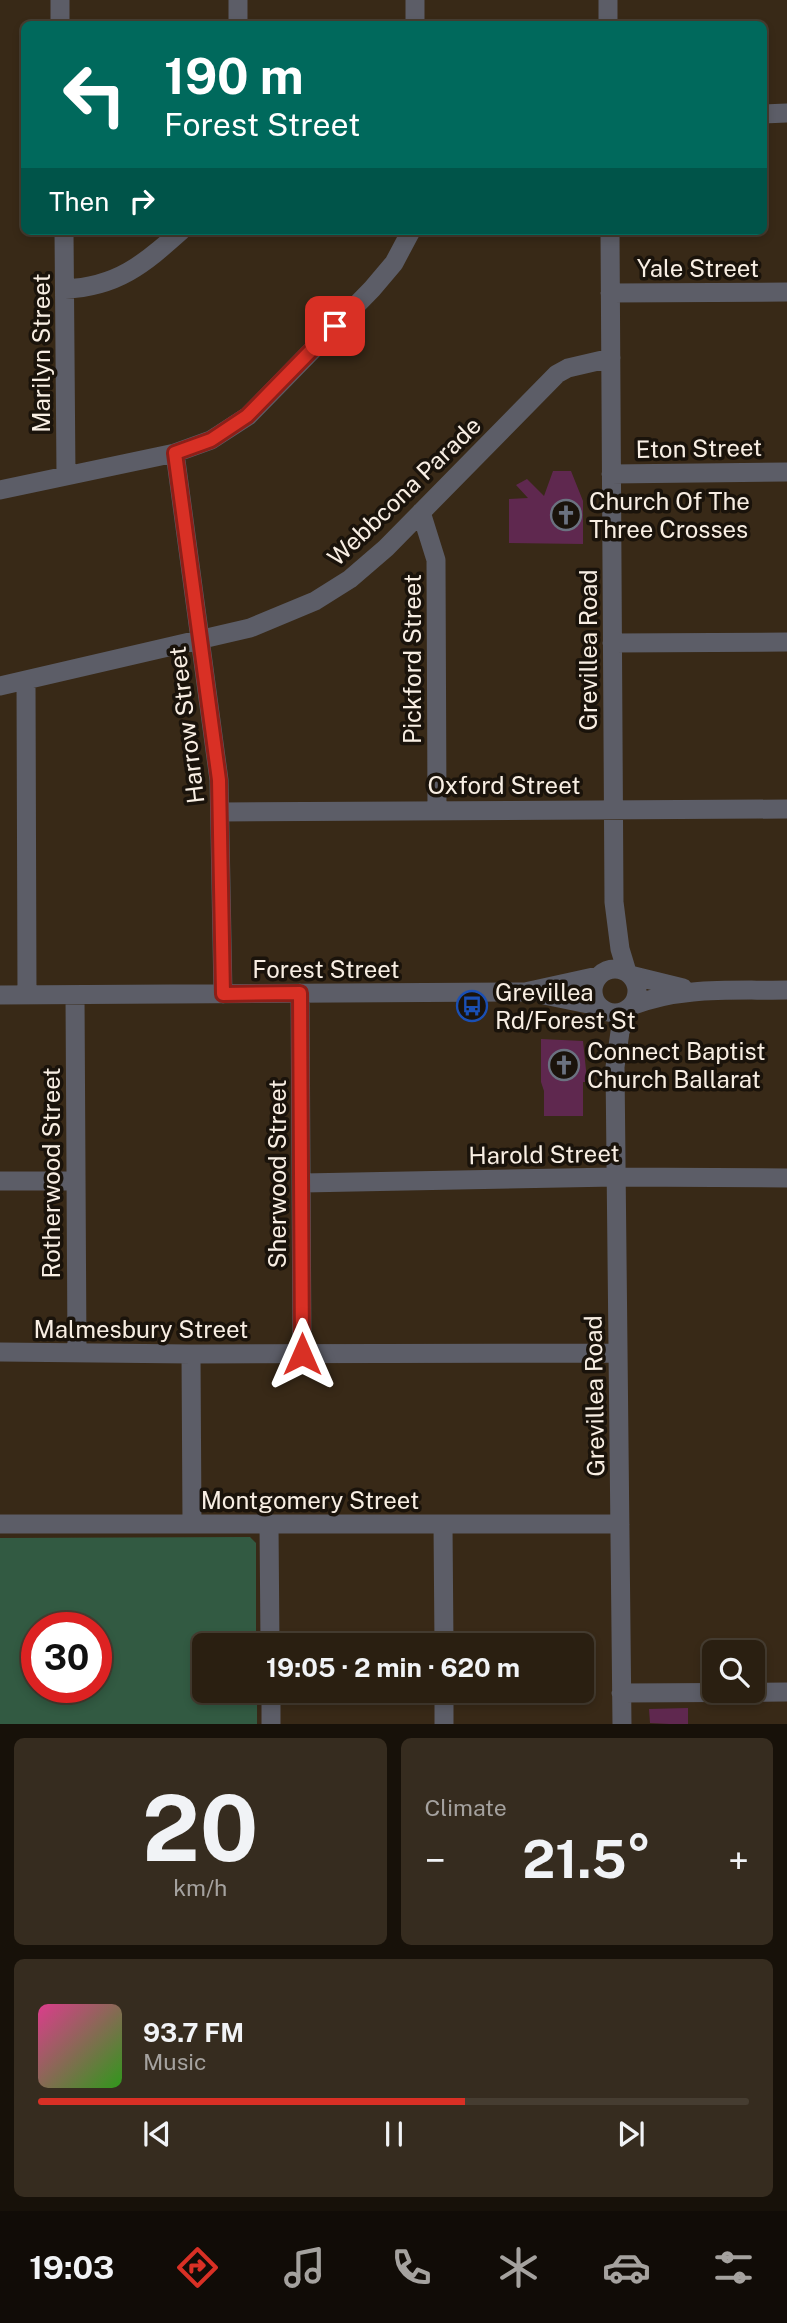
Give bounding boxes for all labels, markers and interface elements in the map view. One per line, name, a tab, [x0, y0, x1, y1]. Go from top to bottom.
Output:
text: 190 m	[164, 47, 304, 105]
icon: left	[49, 49, 140, 140]
text: Forest Street	[164, 106, 360, 143]
icon: right	[123, 182, 161, 220]
text: Then	[49, 186, 109, 217]
street label: Yale Street	[637, 254, 759, 282]
street label: Marilyn Street	[27, 273, 55, 433]
pin	[305, 296, 365, 356]
icon: arrive	[316, 307, 354, 345]
street label: Webbcona Parade	[322, 411, 486, 571]
street label: Eton Street	[635, 433, 763, 463]
place label: Church Of The Three Crosses	[589, 487, 750, 543]
church icon: Church Of The Three Crosses	[549, 498, 583, 532]
street label: Grevillea Road	[574, 569, 602, 731]
street label: Pickford Street	[398, 574, 426, 744]
street label: Harrow Street	[162, 645, 210, 805]
street label: Oxford Street	[427, 771, 581, 799]
street label: Forest Street	[252, 955, 400, 983]
place label: Grevillea Rd/Forest St	[495, 978, 636, 1034]
bus stop icon: Grevillea Rd/Forest St	[455, 989, 489, 1023]
place label: Connect Baptist Church Ballarat	[587, 1037, 766, 1093]
church icon: Connect Baptist Church Ballarat	[547, 1048, 581, 1082]
street label: Rotherwood Street	[37, 1067, 65, 1279]
street label: Sherwood Street	[263, 1079, 291, 1269]
street label: Harold Street	[468, 1139, 620, 1169]
street label: Malmesbury Street	[34, 1315, 248, 1343]
street label: Grevillea Road	[579, 1315, 609, 1477]
position arrow	[265, 1317, 339, 1391]
street label: Montgomery Street	[201, 1486, 419, 1514]
speed limit sign: 30	[21, 1612, 112, 1703]
map controls	[702, 1640, 765, 1703]
button: search	[702, 1640, 765, 1703]
text: 19:05 · 2 min · 620 m	[266, 1652, 520, 1683]
text: 20	[142, 1775, 258, 1881]
text: Climate	[425, 1794, 507, 1821]
text: 21.5°	[522, 1829, 651, 1890]
text: −	[425, 1838, 446, 1883]
text: +	[728, 1838, 749, 1883]
text: km/h	[173, 1874, 227, 1901]
text: 93.7 FM	[143, 2017, 244, 2048]
text: Music	[143, 2048, 207, 2075]
icon: previous	[138, 2115, 176, 2153]
icon: pause	[375, 2115, 413, 2153]
icon: next	[612, 2115, 650, 2153]
icon: directions	[173, 2243, 222, 2292]
icon: music	[280, 2243, 329, 2292]
icon: phone	[387, 2243, 436, 2292]
icon: climate	[494, 2243, 543, 2292]
icon: car	[602, 2243, 651, 2292]
icon: filters	[709, 2243, 758, 2292]
text: 19:03	[29, 2249, 114, 2286]

